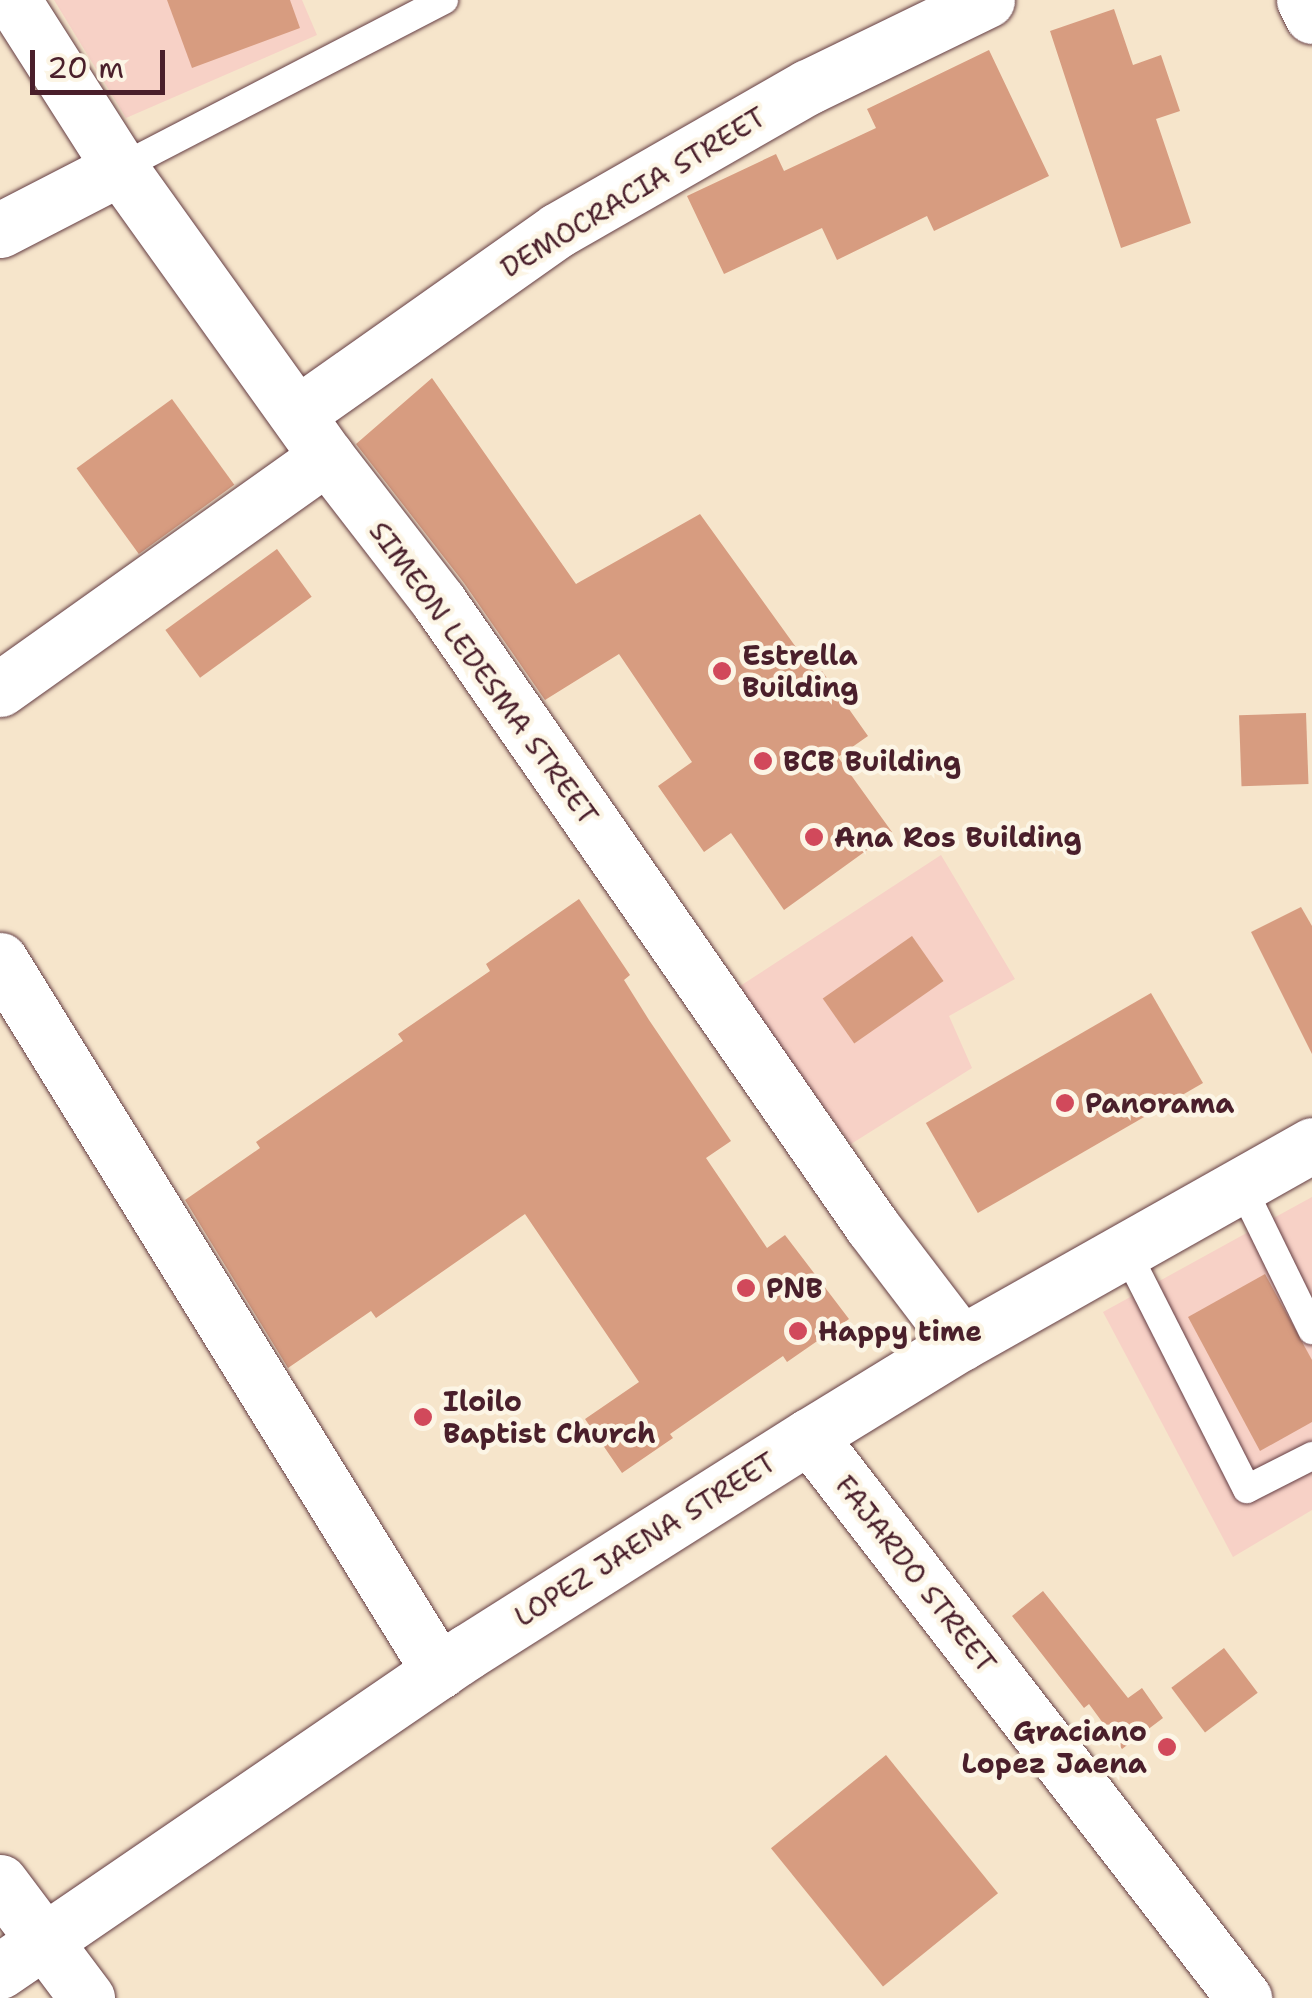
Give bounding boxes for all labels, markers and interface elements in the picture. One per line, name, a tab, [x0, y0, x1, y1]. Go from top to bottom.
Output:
scale bar	[35, 30, 170, 92]
text: 20 m	[47, 47, 124, 88]
street label: DEMOCRACIA STREET	[494, 99, 772, 285]
street label: SIMEON LEDESMA STREET	[362, 515, 606, 831]
place label: Estrella Building	[742, 638, 858, 704]
marker: Estrella Building	[711, 660, 733, 682]
place label: BCB Building	[783, 744, 961, 778]
marker: BCB Building	[752, 750, 774, 772]
place label: Ana Ros Building	[834, 820, 1082, 854]
marker: Ana Ros Building	[803, 826, 825, 848]
place label: Panorama	[1085, 1086, 1234, 1120]
marker: Panorama	[1054, 1092, 1076, 1114]
place label: PNB	[766, 1271, 823, 1305]
marker: PNB	[735, 1277, 757, 1299]
place label: Happy time	[818, 1314, 982, 1348]
marker: Happy time	[787, 1320, 809, 1342]
place label: Iloilo Baptist Church	[443, 1384, 656, 1450]
marker: Iloilo Baptist Church	[412, 1406, 434, 1428]
street label: LOPEZ JAENA STREET	[508, 1445, 782, 1633]
street label: FAJARDO STREET	[828, 1469, 1004, 1679]
place label: Graciano Lopez Jaena	[962, 1714, 1147, 1780]
marker: Graciano Lopez Jaena	[1156, 1736, 1178, 1758]

